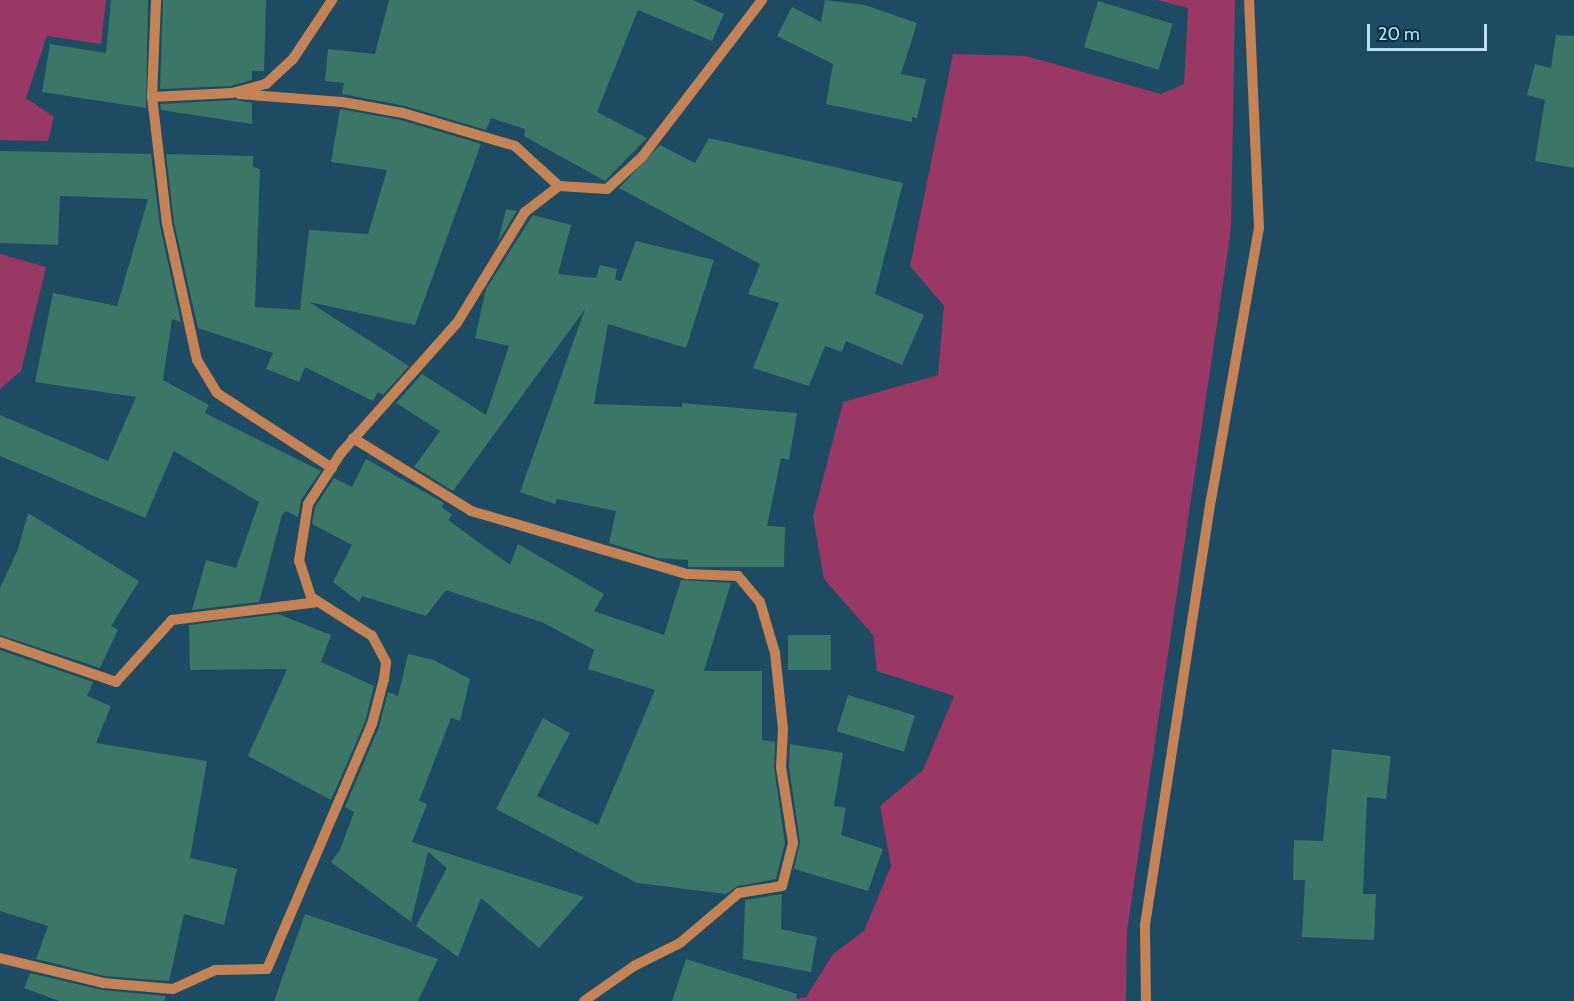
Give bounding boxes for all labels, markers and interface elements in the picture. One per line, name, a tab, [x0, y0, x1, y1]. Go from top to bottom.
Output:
scale bar	[1370, 12, 1490, 50]
text: 20 m	[1378, 23, 1420, 45]

